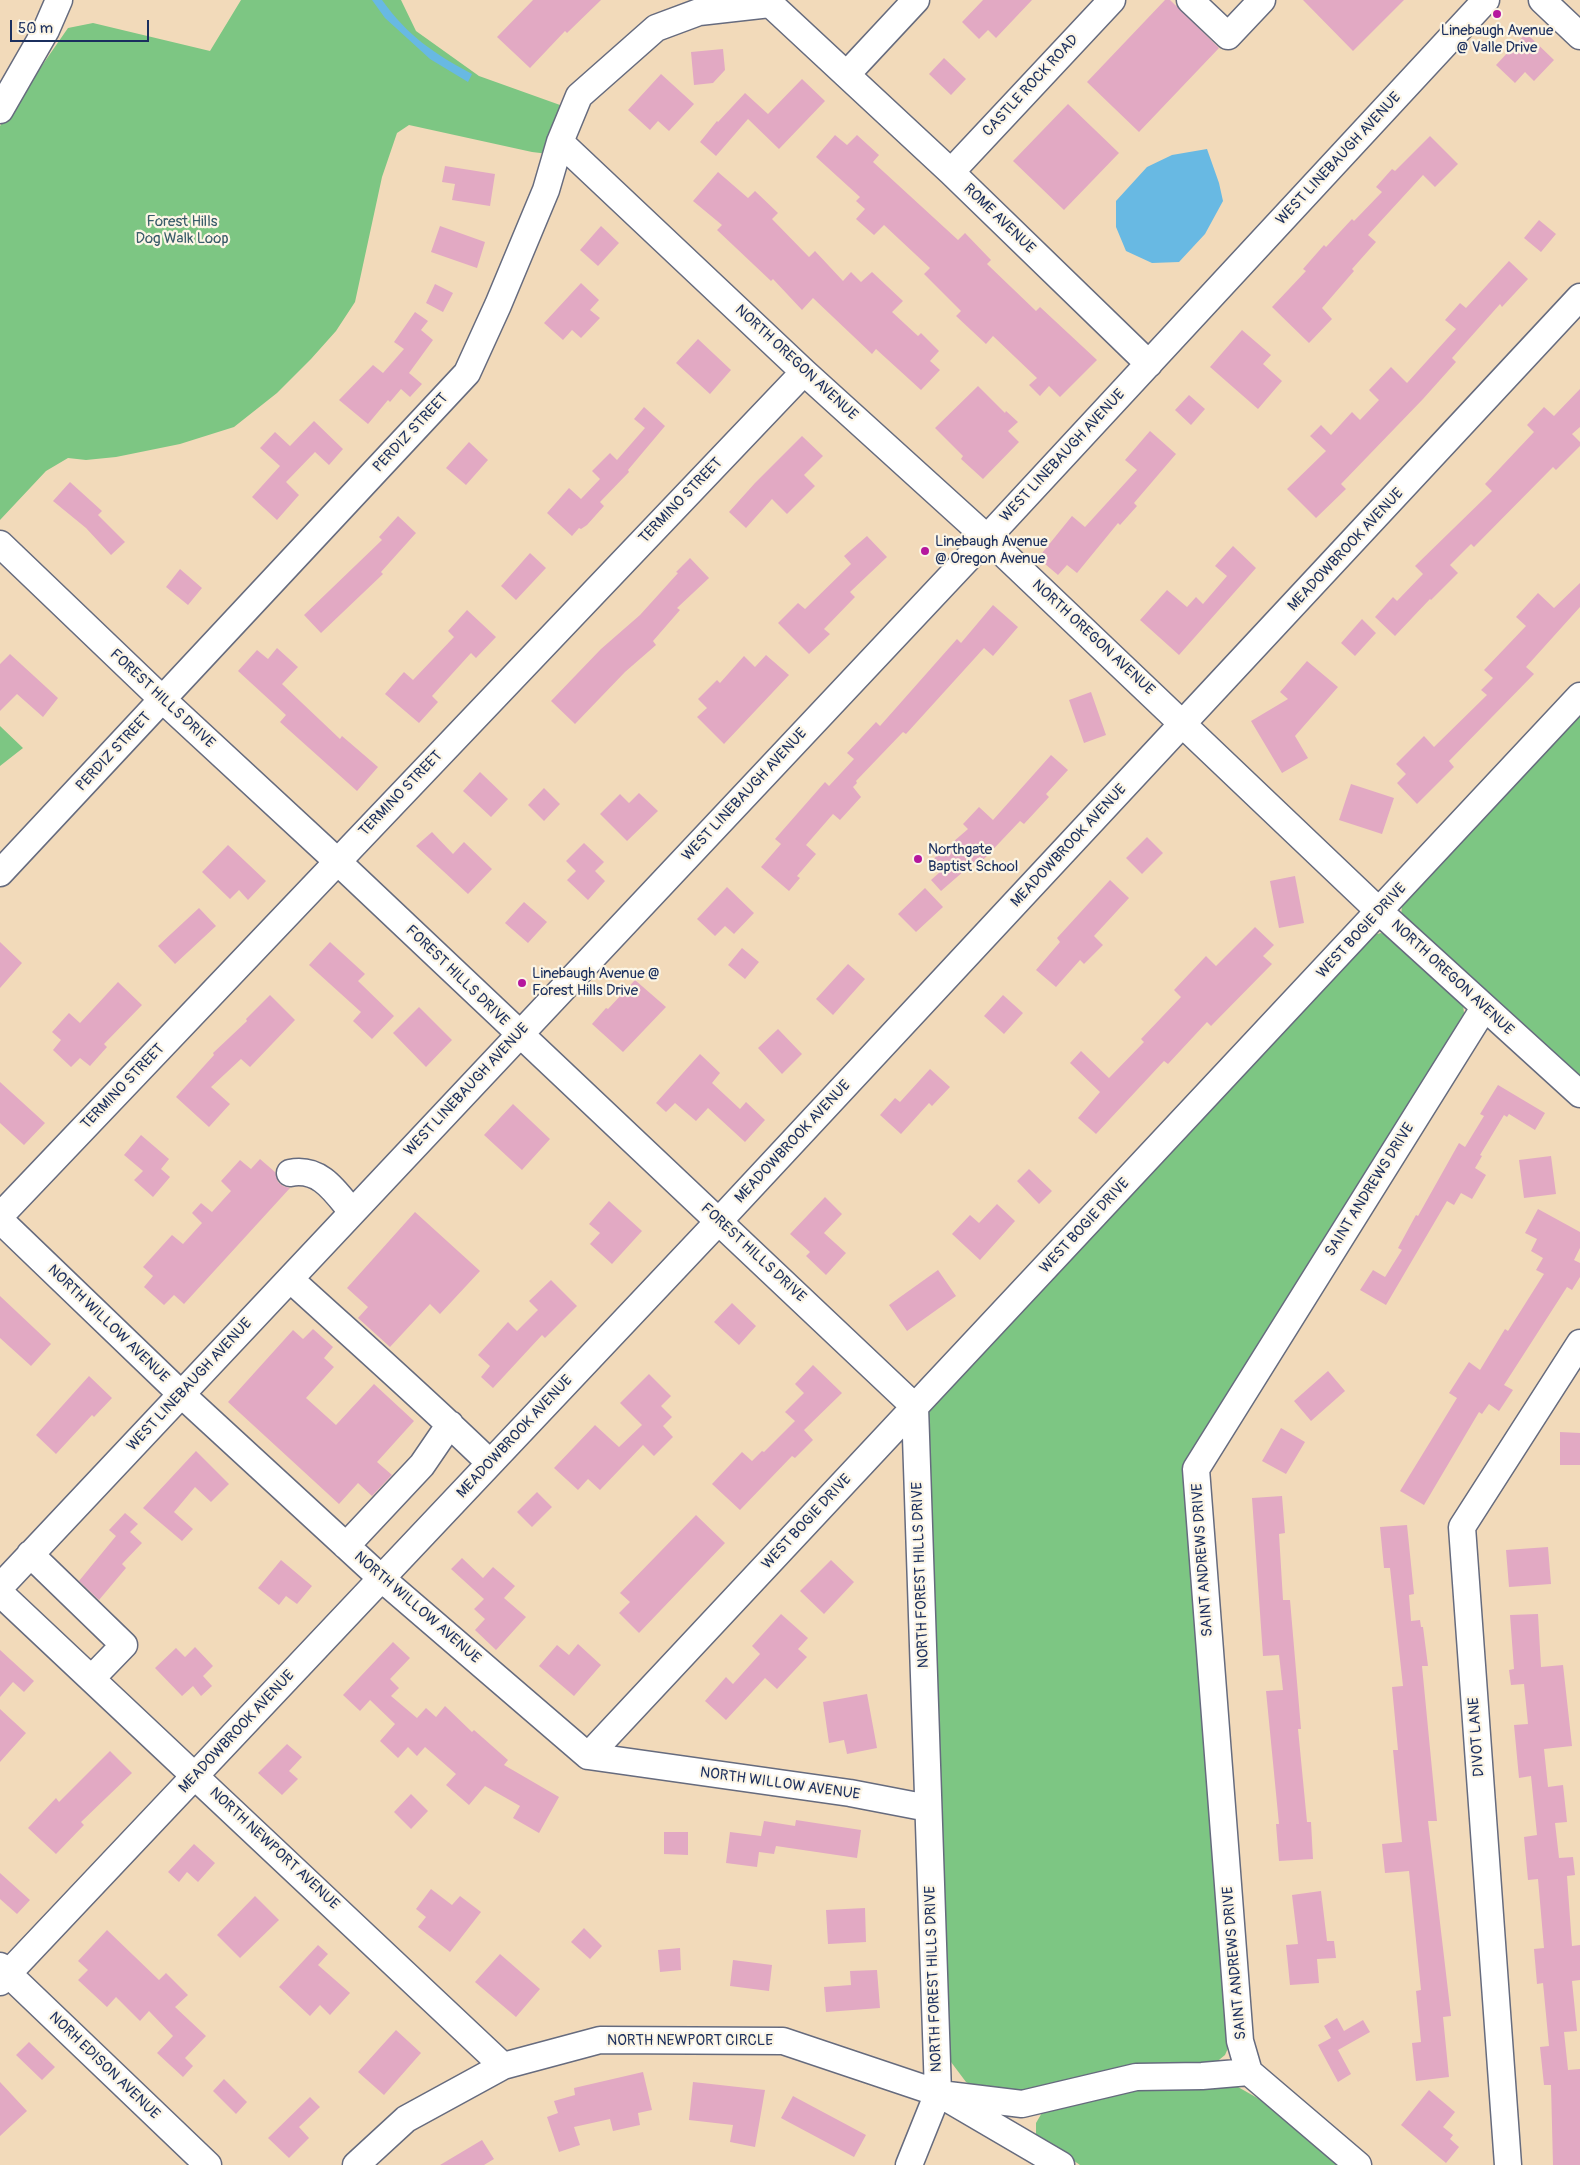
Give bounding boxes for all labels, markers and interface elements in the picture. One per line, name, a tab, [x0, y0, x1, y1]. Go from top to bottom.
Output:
marker: Linebaugh Avenue @ Valle Drive	[1491, 8, 1503, 20]
scale bar	[12, 10, 151, 42]
text: 50 m	[18, 19, 53, 38]
place label: Linebaugh Avenue @ Valle Drive	[1441, 22, 1553, 57]
street label: CASTLE ROCK ROAD	[979, 31, 1083, 141]
street label: WEST LINEBAUGH AVENUE	[1273, 89, 1405, 229]
street label: ROME AVENUE	[959, 180, 1039, 258]
park label: Forest Hills Dog Walk Loop	[136, 213, 228, 248]
street label: NORTH OREGON AVENUE	[731, 302, 861, 424]
street label: WEST LINEBAUGH AVENUE	[997, 386, 1129, 526]
street label: PERDIZ STREET	[370, 390, 452, 476]
street label: TERMINO STREET	[635, 454, 727, 548]
street label: MEADOWBROOK AVENUE	[1284, 485, 1408, 615]
place label: Linebaugh Avenue @ Oregon Avenue	[935, 533, 1048, 568]
marker: Linebaugh Avenue @ Oregon Avenue	[919, 545, 931, 557]
street label: NORTH OREGON AVENUE	[1028, 577, 1158, 699]
street label: FOREST HILLS DRIVE	[106, 646, 218, 752]
street label: PERDIZ STREET	[73, 709, 155, 795]
street label: WEST LINEBAUGH AVENUE	[679, 725, 811, 865]
street label: TERMINO STREET	[355, 747, 447, 841]
street label: MEADOWBROOK AVENUE	[1007, 781, 1131, 911]
place label: Northgate Baptist School	[928, 841, 1018, 876]
marker: Northgate Baptist School	[912, 853, 924, 865]
street label: WEST BOGIE DRIVE	[1313, 880, 1411, 982]
street label: NORTH OREGON AVENUE	[1387, 917, 1517, 1039]
street label: FOREST HILLS DRIVE	[401, 922, 513, 1030]
place label: Linebaugh Avenue @ Forest Hills Drive	[532, 965, 660, 1000]
marker: Linebaugh Avenue @ Forest Hills Drive	[516, 977, 528, 989]
street label: WEST LINEBAUGH AVENUE	[401, 1020, 533, 1160]
street label: TERMINO STREET	[77, 1040, 169, 1134]
street label: MEADOWBROOK AVENUE	[731, 1077, 855, 1207]
street label: SAINT ANDREWS DRIVE	[1322, 1120, 1418, 1260]
street label: WEST BOGIE DRIVE	[1036, 1175, 1134, 1277]
street label: FOREST HILLS DRIVE	[697, 1200, 809, 1306]
street label: NORTH WILLOW AVENUE	[44, 1261, 172, 1387]
street label: WEST LINEBAUGH AVENUE	[124, 1315, 256, 1455]
street label: MEADOWBROOK AVENUE	[453, 1372, 577, 1502]
street label: WEST BOGIE DRIVE	[758, 1471, 856, 1573]
street label: NORTH FOREST HILLS DRIVE	[909, 1481, 933, 1669]
street label: SAINT ANDREWS DRIVE	[1189, 1483, 1217, 1637]
street label: NORTH WILLOW AVENUE	[350, 1548, 484, 1668]
street label: MEADOWBROOK AVENUE	[175, 1667, 299, 1797]
street label: DIVOT LANE	[1465, 1697, 1489, 1777]
street label: NORTH WILLOW AVENUE	[699, 1764, 861, 1804]
street label: NORTH NEWPORT AVENUE	[205, 1784, 343, 1914]
street label: NORTH FOREST HILLS DRIVE	[922, 1885, 946, 2073]
street label: SAINT ANDREWS DRIVE	[1219, 1885, 1251, 2041]
street label: NORH EDISON AVENUE	[45, 2008, 163, 2124]
street label: NORTH NEWPORT CIRCLE	[607, 2032, 773, 2050]

